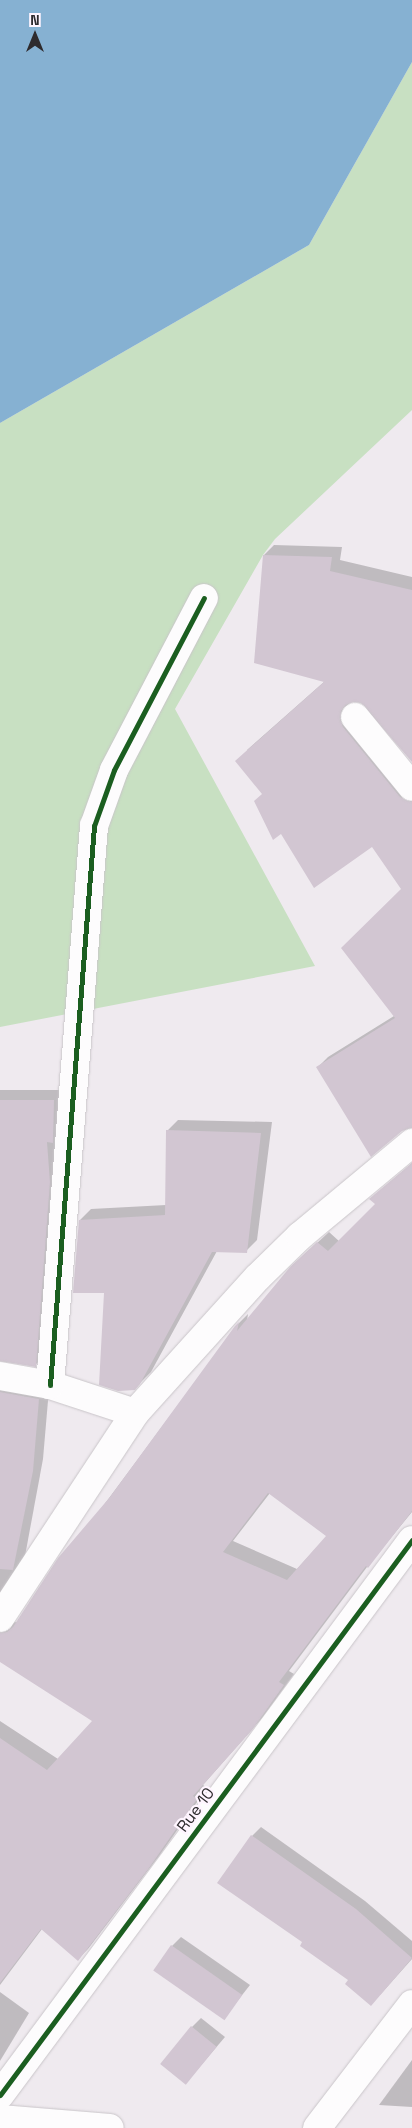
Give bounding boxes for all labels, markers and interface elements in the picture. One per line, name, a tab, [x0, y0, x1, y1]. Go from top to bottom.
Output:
north arrow	[10, 10, 60, 60]
text: N	[30, 11, 40, 29]
street label: Rue 10	[173, 1784, 219, 1836]

